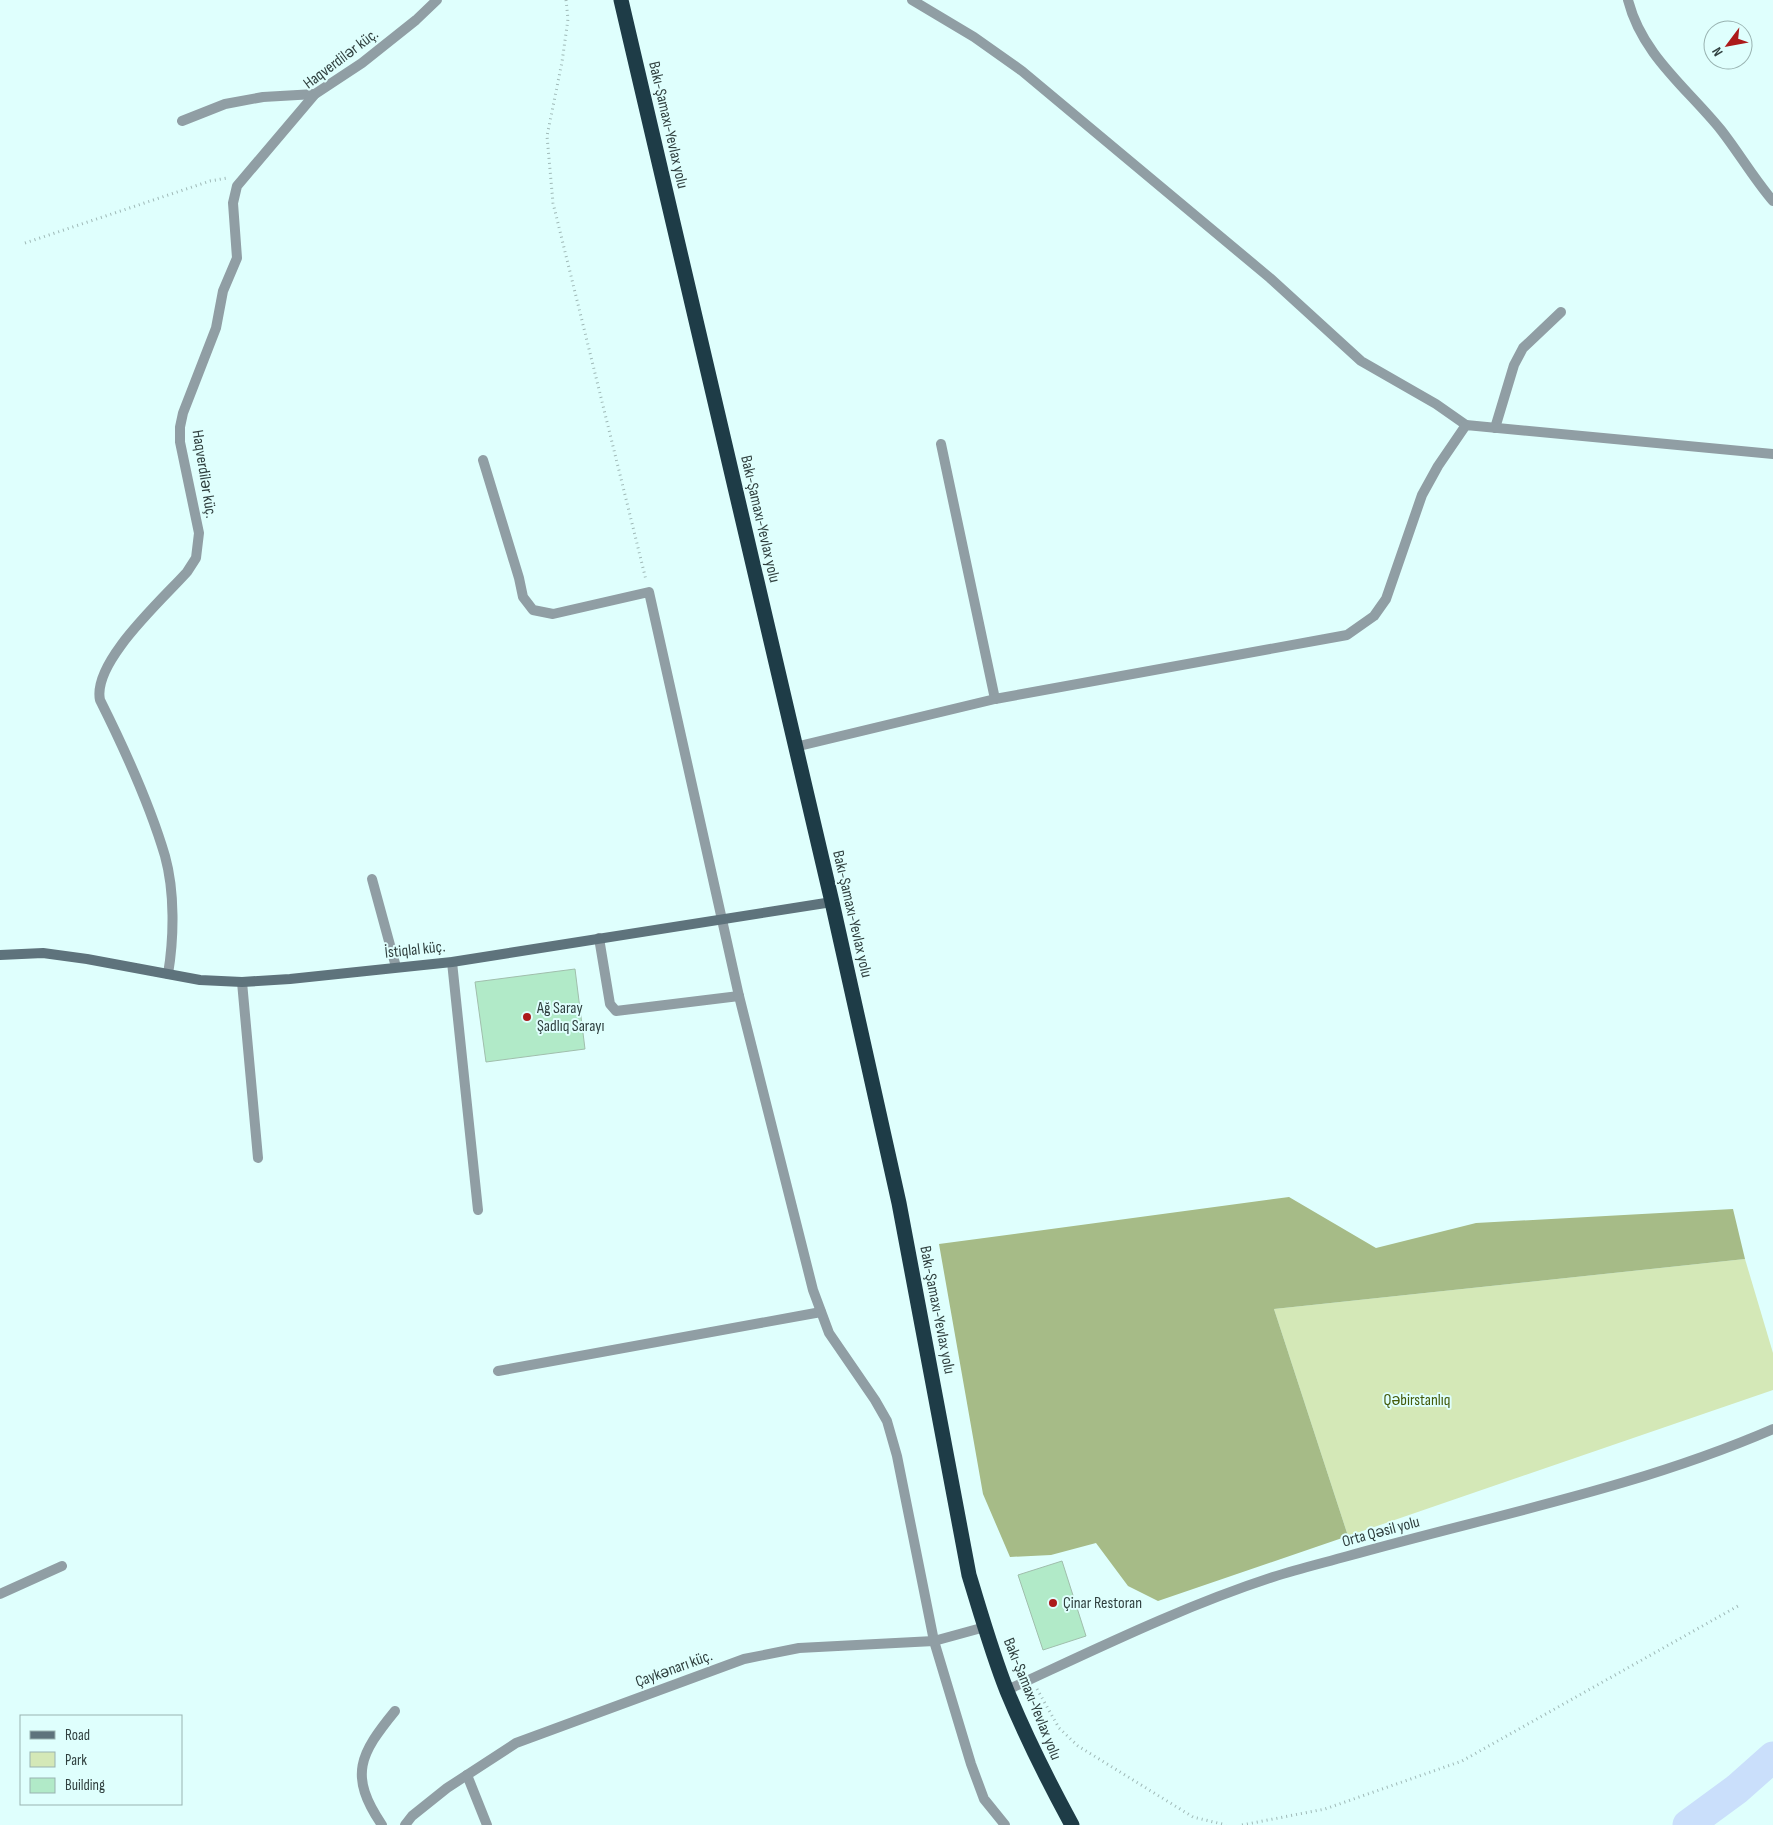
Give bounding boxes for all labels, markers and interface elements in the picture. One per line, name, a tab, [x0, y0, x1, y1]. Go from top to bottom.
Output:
north arrow	[1703, 20, 1753, 70]
street label: Haqverdilər küç.	[300, 25, 382, 93]
text: N	[1708, 44, 1727, 59]
street label: Bakı-Şamaxı-Yevlax yolu	[644, 60, 692, 190]
street label: Haqverdilər küç.	[188, 429, 220, 519]
street label: Bakı-Şamaxı-Yevlax yolu	[736, 454, 784, 584]
street label: Bakı-Şamaxı-Yevlax yolu	[828, 849, 876, 979]
street label: İstiqlal küç.	[384, 937, 446, 963]
place label: Ağ Saray Şadlıq Sarayı	[536, 999, 604, 1036]
marker: Ağ Saray Şadlıq Sarayı	[521, 1011, 533, 1023]
street label: Bakı-Şamaxı-Yevlax yolu	[915, 1244, 959, 1376]
park label: Qəbirstanlıq	[1384, 1391, 1450, 1410]
street label: Orta Qəsil yolu	[1340, 1513, 1422, 1551]
place label: Çinar Restoran	[1063, 1594, 1142, 1613]
marker: Çinar Restoran	[1047, 1597, 1059, 1609]
street label: Bakı-Şamaxı-Yevlax yolu	[999, 1635, 1065, 1763]
street label: Çaykənarı küç.	[633, 1646, 715, 1692]
legend	[20, 1715, 182, 1805]
text: Road	[65, 1726, 90, 1745]
text: Park	[65, 1751, 87, 1770]
text: Building	[65, 1776, 105, 1795]

